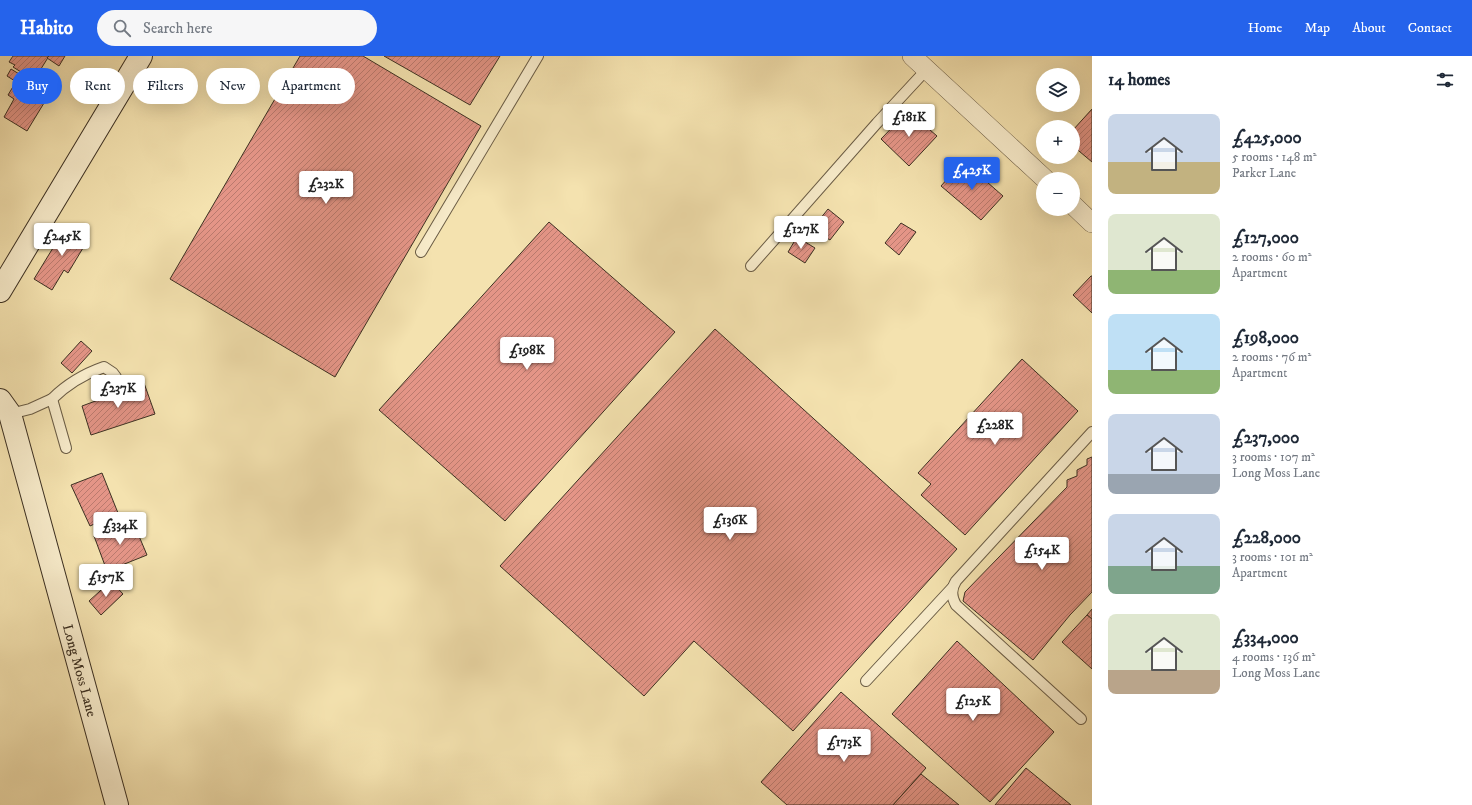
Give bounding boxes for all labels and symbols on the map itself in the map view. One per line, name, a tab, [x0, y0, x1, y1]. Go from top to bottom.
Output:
pin: £181K	[881, 104, 937, 138]
pin: £425K	[944, 157, 1000, 191]
pin: £232K	[298, 171, 354, 205]
pin: £127K	[773, 216, 829, 250]
pin: £245K	[34, 223, 90, 257]
pin: £198K	[499, 337, 555, 371]
pin: £237K	[90, 375, 146, 409]
pin: £228K	[967, 412, 1023, 446]
pin: £136K	[702, 507, 758, 541]
pin: £334K	[92, 512, 148, 546]
pin: £154K	[1014, 537, 1070, 571]
pin: £157K	[78, 564, 134, 598]
street label: Long Moss Lane	[58, 622, 100, 719]
pin: £125K	[945, 688, 1001, 722]
pin: £173K	[816, 729, 872, 763]

